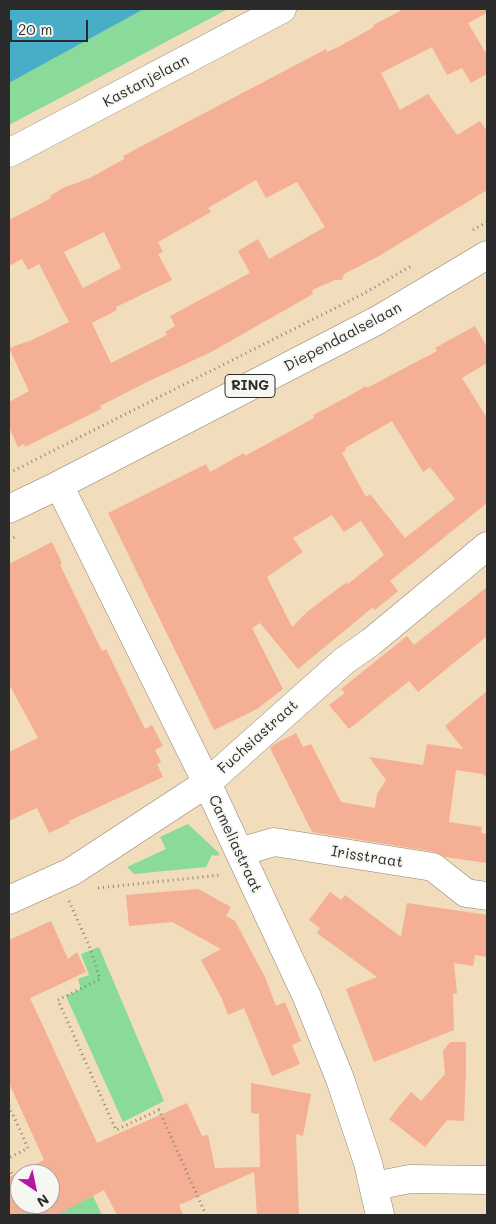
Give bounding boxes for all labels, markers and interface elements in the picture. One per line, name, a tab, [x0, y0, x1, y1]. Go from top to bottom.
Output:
scale bar	[12, 10, 90, 42]
text: 20 m	[18, 19, 52, 39]
street label: Kastanjelaan	[100, 51, 192, 111]
street label: Diependaalselaan	[281, 298, 405, 376]
road number: RING	[225, 374, 275, 398]
street label: Fuchsiastraat	[214, 696, 302, 778]
street label: Cameliastraat	[205, 792, 265, 896]
street label: Irisstraat	[330, 842, 404, 872]
north arrow	[10, 1164, 60, 1214]
text: N	[33, 1190, 53, 1212]

